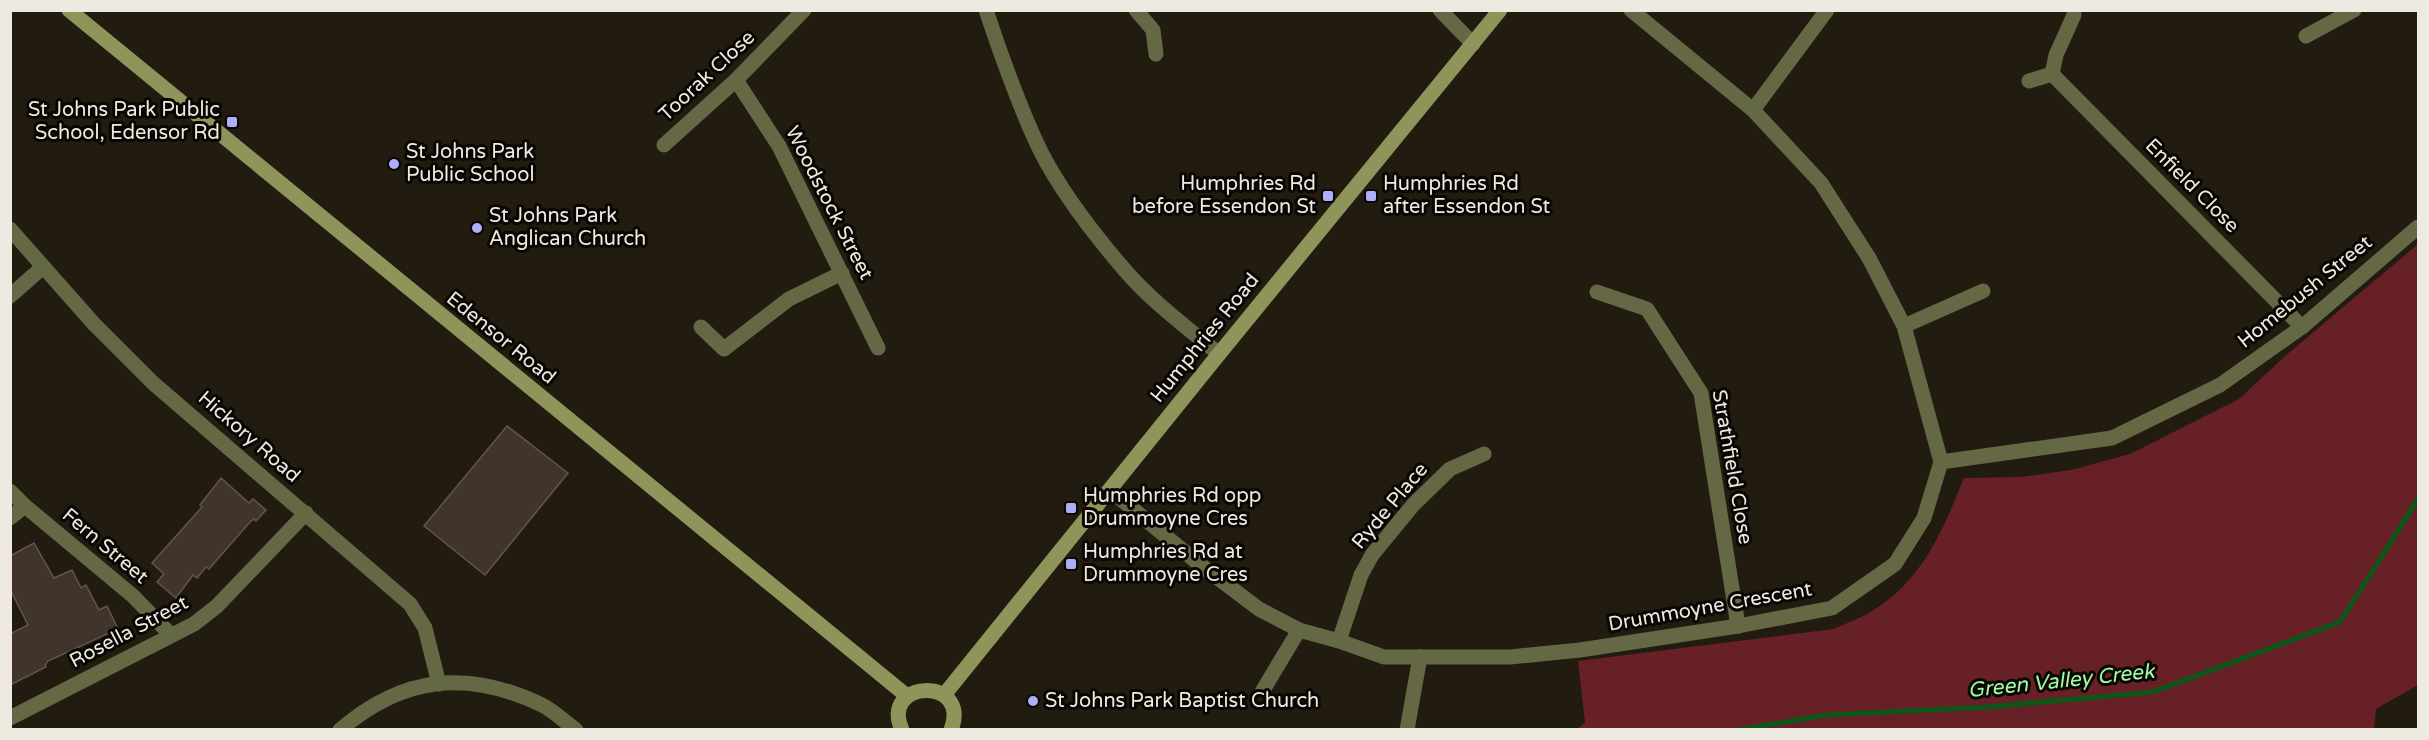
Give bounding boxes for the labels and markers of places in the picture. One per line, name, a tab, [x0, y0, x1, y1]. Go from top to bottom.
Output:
place label: St Johns Park Public School, Edensor Rd	[28, 98, 220, 145]
marker: St Johns Park Public School, Edensor Rd	[225, 115, 239, 129]
place label: St Johns Park Public School	[406, 140, 534, 187]
marker: St Johns Park Public School	[387, 157, 401, 171]
place label: Humphries Rd before Essendon St	[1132, 172, 1316, 219]
place label: Humphries Rd after Essendon St	[1383, 172, 1550, 219]
marker: Humphries Rd before Essendon St	[1321, 189, 1335, 203]
marker: Humphries Rd after Essendon St	[1364, 189, 1378, 203]
place label: St Johns Park Anglican Church	[489, 204, 646, 251]
marker: St Johns Park Anglican Church	[470, 221, 484, 235]
place label: Humphries Rd opp Drummoyne Cres	[1083, 484, 1261, 531]
marker: Humphries Rd opp Drummoyne Cres	[1064, 501, 1078, 515]
place label: Humphries Rd at Drummoyne Cres	[1083, 540, 1248, 587]
marker: Humphries Rd at Drummoyne Cres	[1064, 557, 1078, 571]
place label: St Johns Park Baptist Church	[1045, 689, 1319, 713]
marker: St Johns Park Baptist Church	[1026, 694, 1040, 708]

